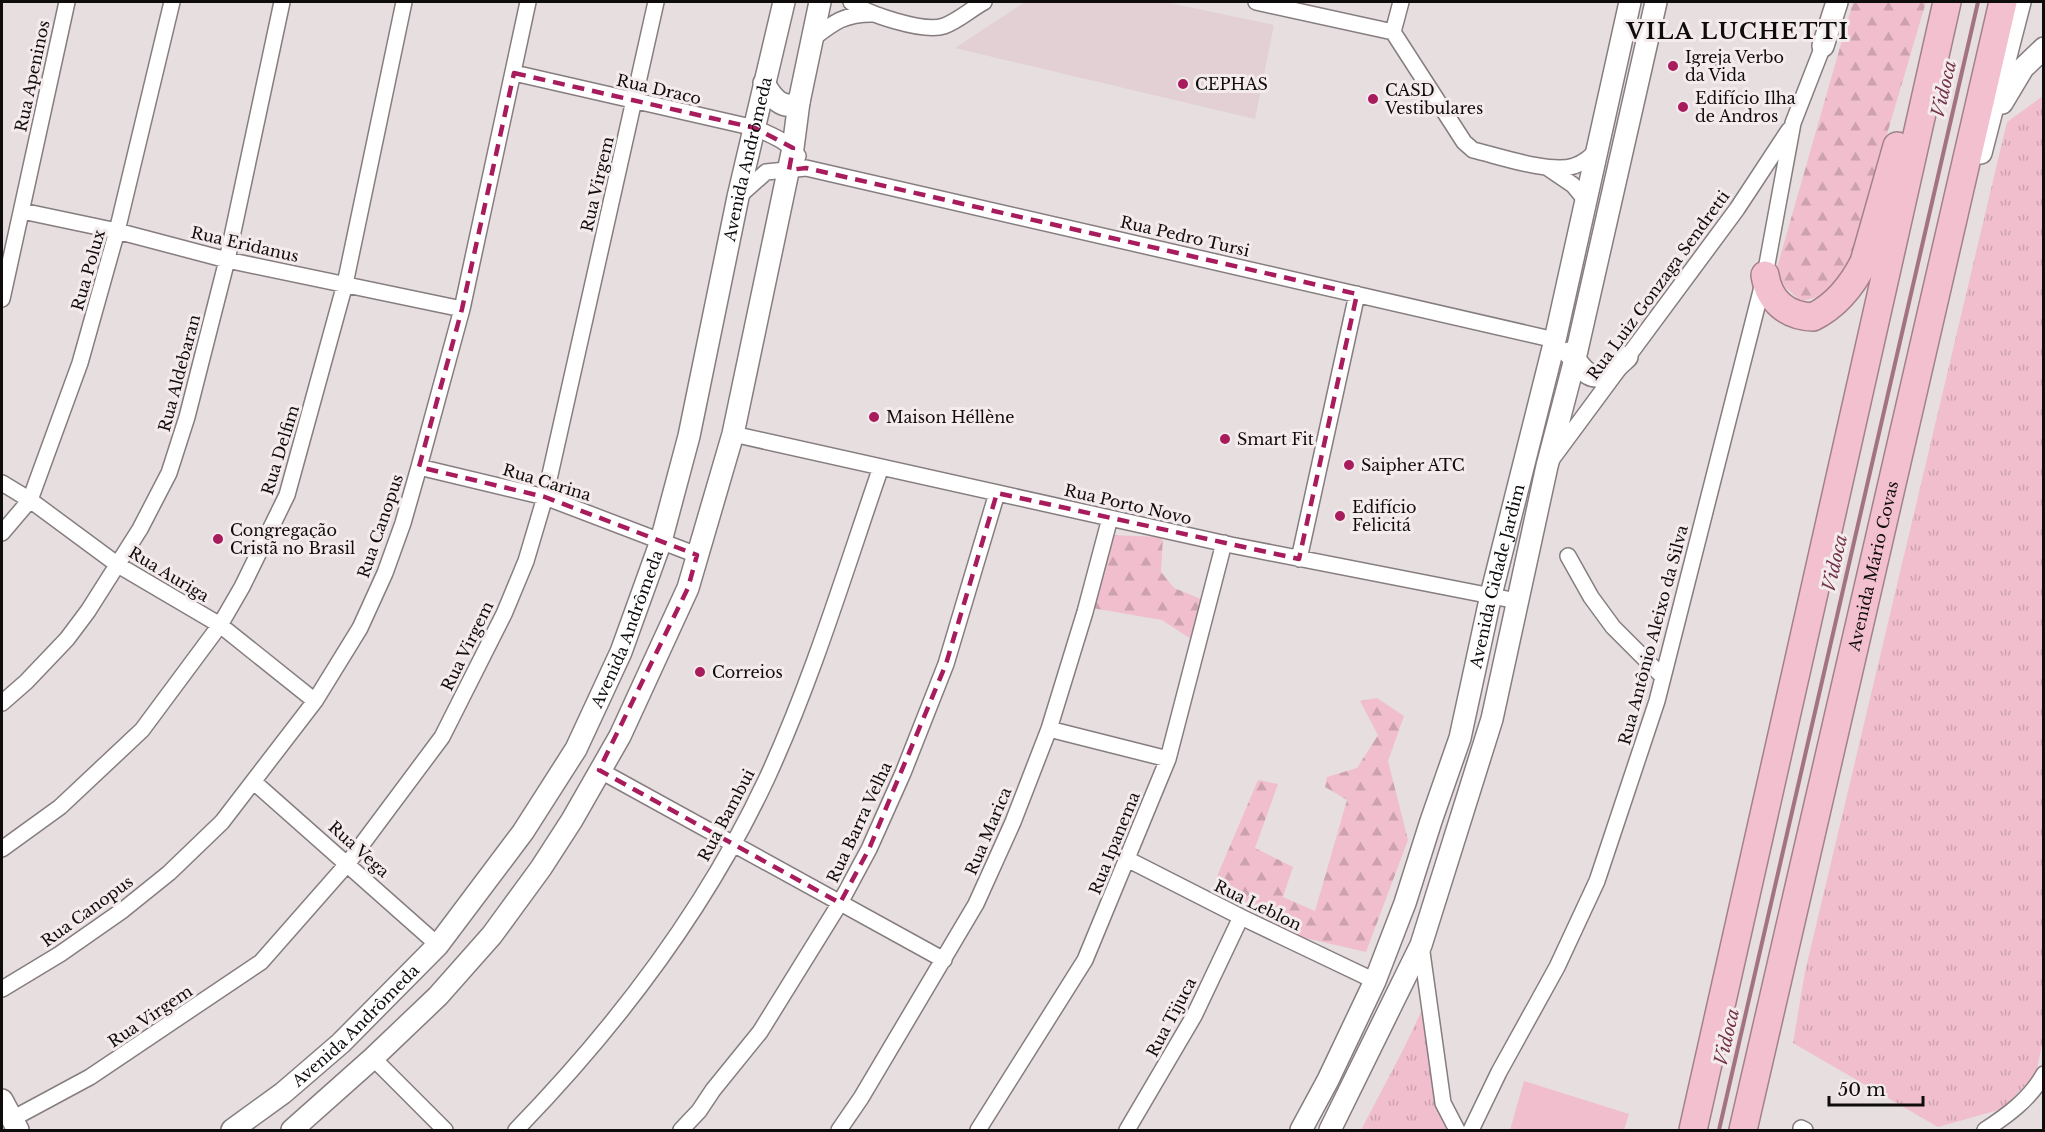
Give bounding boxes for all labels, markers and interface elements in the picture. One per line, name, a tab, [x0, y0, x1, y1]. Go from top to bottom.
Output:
street label: Rua Apeninos	[10, 18, 54, 134]
district label: VILA LUCHETTI	[1625, 18, 1850, 45]
place label: Igreja Verbo da Vida	[1685, 47, 1784, 85]
water label: Vidoca	[1927, 58, 1961, 120]
marker: Igreja Verbo da Vida	[1666, 59, 1680, 73]
street label: Rua Draco	[615, 70, 703, 108]
place label: CEPHAS	[1195, 74, 1268, 94]
street label: Avenida Andrômeda	[719, 75, 776, 244]
marker: CEPHAS	[1176, 77, 1190, 91]
place label: CASD Vestibulares	[1384, 80, 1483, 118]
place label: Edifício Ilha de Andros	[1695, 88, 1796, 126]
marker: CASD Vestibulares	[1366, 92, 1380, 106]
marker: Edifício Ilha de Andros	[1676, 100, 1690, 114]
street label: Rua Virgem	[576, 134, 618, 234]
street label: Rua Luiz Gonzaga Sendretti	[1582, 186, 1734, 384]
street label: Rua Pedro Tursi	[1118, 211, 1252, 261]
street label: Rua Eridanus	[189, 222, 301, 266]
street label: Rua Polux	[67, 227, 109, 313]
street label: Rua Aldebaran	[154, 312, 204, 434]
street label: Rua Delfim	[257, 403, 303, 497]
place label: Maison Héllène	[886, 407, 1014, 427]
marker: Maison Héllène	[867, 410, 881, 424]
place label: Smart Fit	[1237, 429, 1314, 449]
marker: Smart Fit	[1218, 432, 1232, 446]
place label: Saipher ATC	[1361, 455, 1465, 475]
marker: Saipher ATC	[1342, 458, 1356, 472]
street label: Rua Carina	[500, 459, 594, 505]
street label: Rua Canopus	[353, 471, 407, 581]
street label: Avenida Mário Covas	[1844, 479, 1902, 654]
street label: Rua Porto Novo	[1062, 480, 1194, 528]
street label: Avenida Cidade Jardim	[1465, 482, 1528, 671]
place label: Edifício Felicitá	[1352, 497, 1416, 535]
marker: Edifício Felicitá	[1333, 509, 1347, 523]
place label: Congregação Cristã no Brasil	[230, 520, 355, 558]
street label: Rua Antônio Aleixo da Silva	[1614, 523, 1692, 747]
marker: Congregação Cristã no Brasil	[211, 532, 225, 546]
water label: Vidoca	[1818, 532, 1852, 594]
street label: Rua Auriga	[125, 542, 213, 606]
street label: Avenida Andrômeda	[586, 547, 667, 712]
street label: Rua Virgem	[437, 598, 497, 694]
place label: Correios	[712, 662, 783, 682]
marker: Correios	[693, 665, 707, 679]
street label: Rua Barra Velha	[822, 758, 896, 886]
street label: Rua Bambui	[693, 765, 759, 865]
street label: Rua Marica	[961, 784, 1016, 878]
street label: Rua Ipanema	[1084, 789, 1144, 897]
street label: Rua Vega	[325, 817, 394, 882]
street label: Rua Canopus	[37, 871, 137, 951]
street label: Rua Leblon	[1211, 875, 1305, 935]
street label: Avenida Andrômeda	[287, 960, 423, 1091]
street label: Rua Tijuca	[1142, 974, 1200, 1060]
street label: Rua Virgem	[104, 981, 196, 1051]
water label: Vidoca	[1710, 1006, 1744, 1068]
scale bar	[1829, 1069, 1924, 1107]
text: 50 m	[1838, 1079, 1886, 1101]

